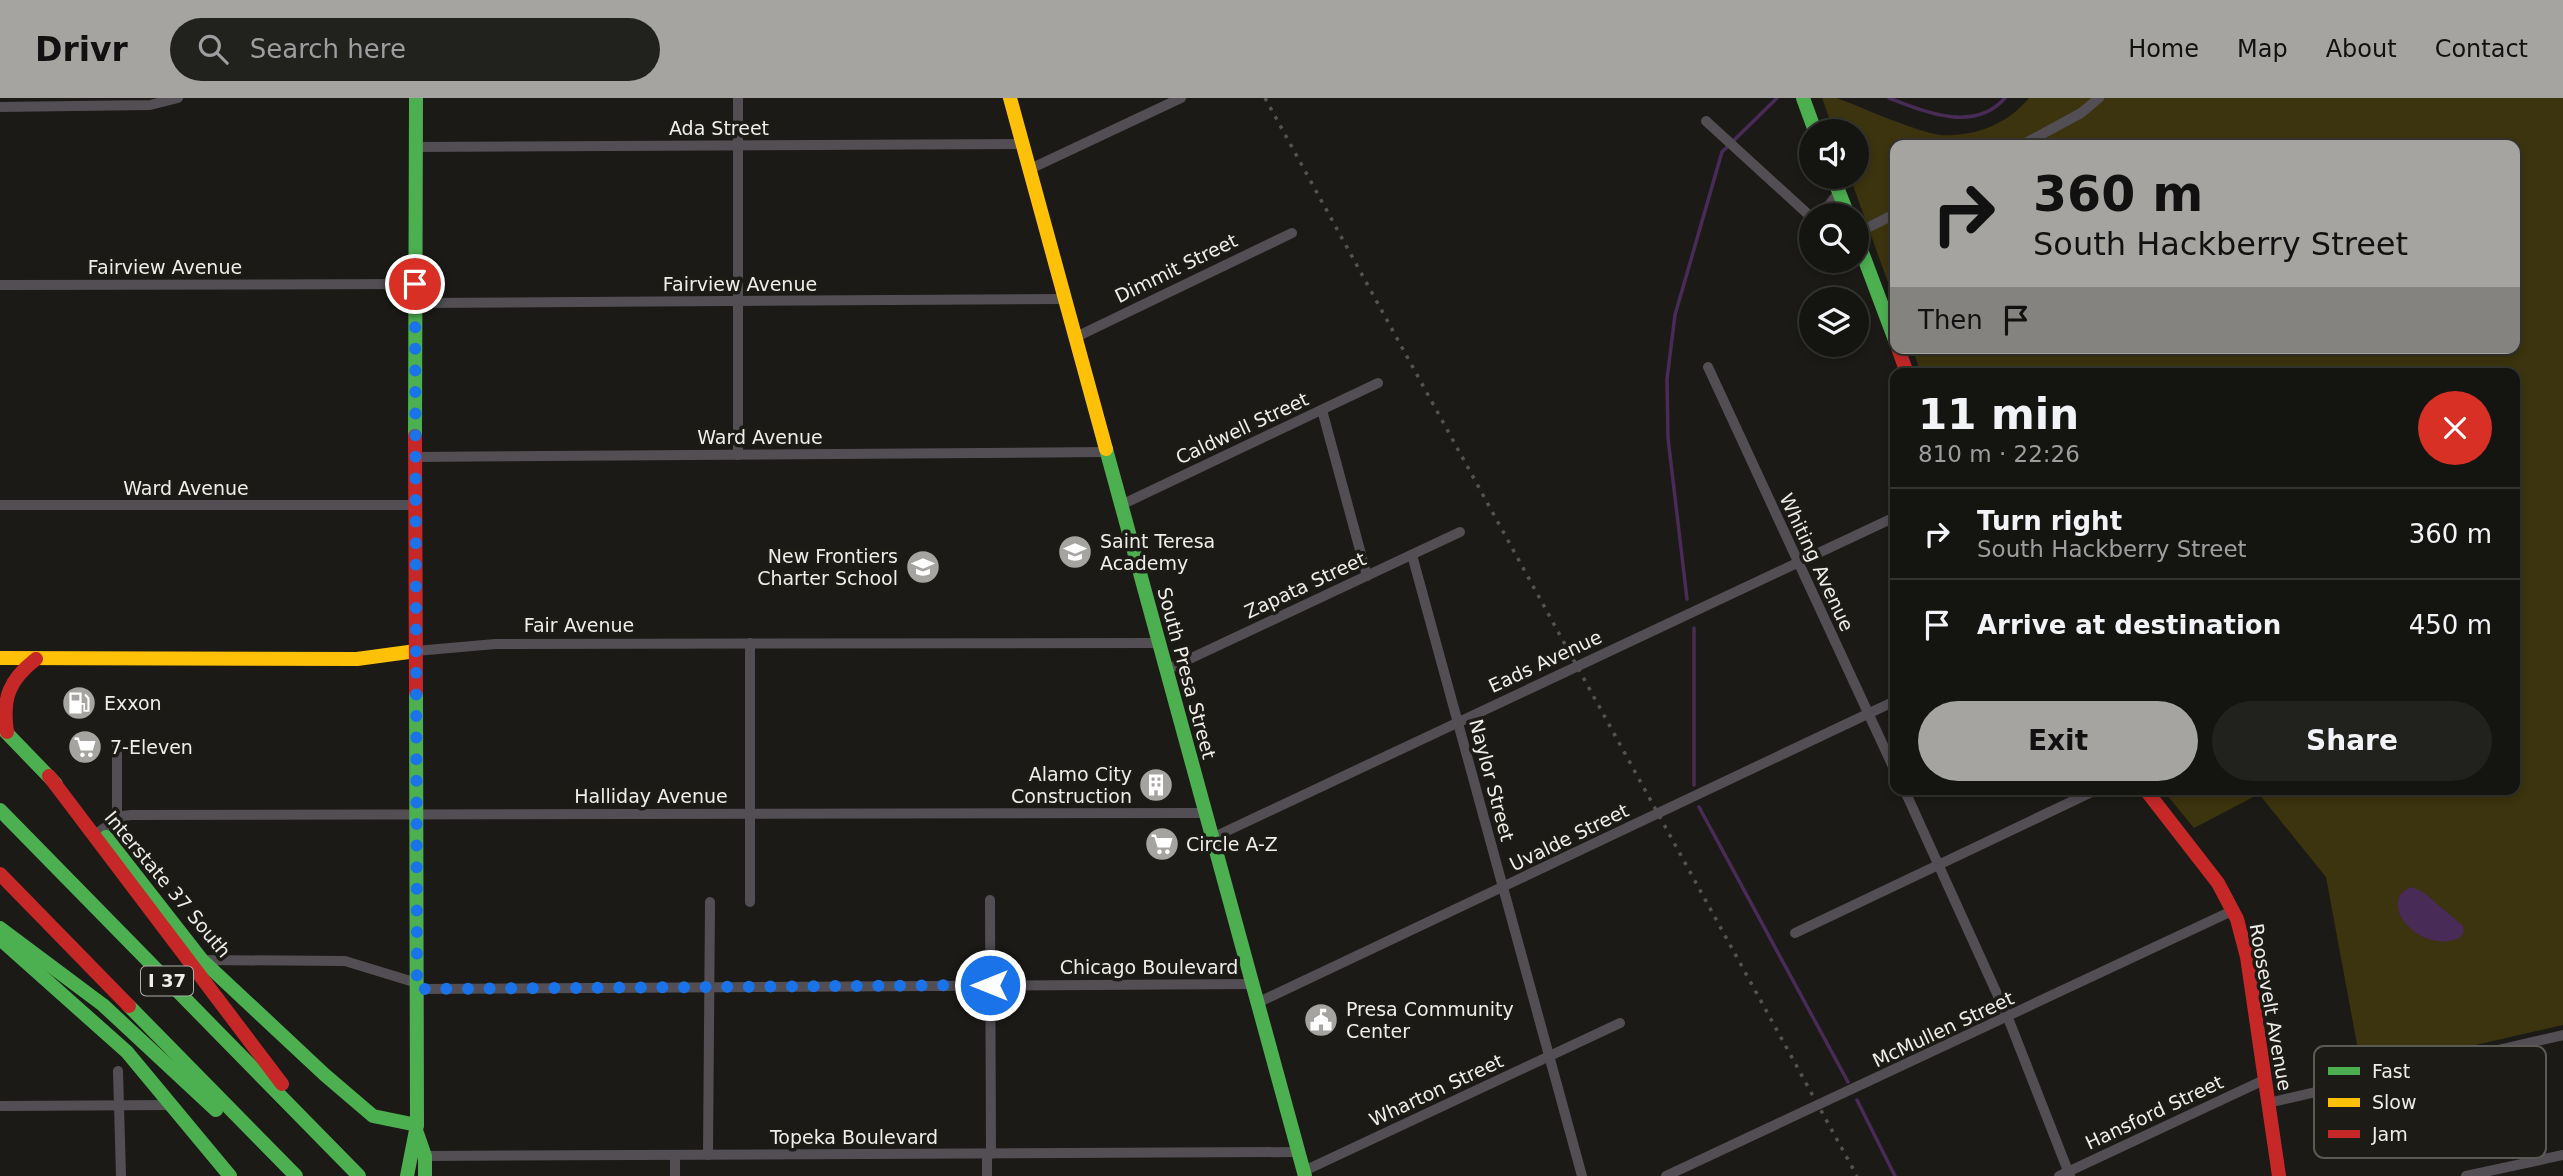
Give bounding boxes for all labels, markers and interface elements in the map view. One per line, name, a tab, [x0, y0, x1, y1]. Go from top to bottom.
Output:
search box	[170, 18, 660, 81]
text: Drivr	[35, 30, 128, 69]
icon: search	[194, 30, 232, 68]
text: Search here	[250, 34, 406, 64]
text: Home	[2128, 35, 2199, 63]
text: Map	[2237, 35, 2288, 63]
text: About	[2326, 35, 2397, 63]
text: Contact	[2435, 35, 2528, 63]
street label: Ada Street	[669, 117, 769, 139]
map controls	[1799, 119, 1869, 357]
button: sound	[1799, 119, 1869, 189]
text: 360 m	[2033, 166, 2203, 223]
icon: right	[1918, 168, 2009, 259]
button: search	[1799, 203, 1869, 273]
text: South Hackberry Street	[2033, 225, 2408, 263]
street label: Dimmit Street	[1111, 229, 1241, 307]
pin	[385, 254, 445, 314]
street label: Fairview Avenue	[88, 256, 242, 278]
icon: arrive	[396, 265, 434, 303]
street label: Fairview Avenue	[663, 273, 817, 295]
button: layers	[1799, 287, 1869, 357]
icon: arrive	[1997, 301, 2035, 339]
text: Then	[1918, 305, 1983, 335]
street label: Caldwell Street	[1172, 388, 1312, 468]
text: 11 min	[1918, 390, 2079, 439]
button: close	[2418, 391, 2492, 465]
street label: Ward Avenue	[697, 426, 823, 448]
text: 810 m · 22:26	[1918, 441, 2080, 467]
street label: Ward Avenue	[123, 477, 249, 499]
street label: Whiting Avenue	[1775, 490, 1859, 634]
text: Turn right	[1977, 506, 2122, 536]
icon: right	[1918, 515, 1956, 553]
text: 360 m	[2409, 519, 2492, 549]
place label: Saint Teresa Academy	[1100, 530, 1215, 574]
school or university icon: Saint Teresa Academy	[1056, 533, 1094, 571]
text: South Hackberry Street	[1977, 536, 2247, 562]
place label: New Frontiers Charter School	[757, 545, 898, 589]
street label: Zapata Street	[1241, 547, 1369, 623]
school or university icon: New Frontiers Charter School	[904, 548, 942, 586]
street label: South Presa Street	[1153, 585, 1221, 761]
icon: arrive	[1918, 606, 1956, 644]
text: Arrive at destination	[1977, 610, 2281, 640]
text: 450 m	[2409, 610, 2492, 640]
street label: Fair Avenue	[524, 614, 634, 636]
street label: Eads Avenue	[1485, 625, 1605, 697]
fuel station icon: Exxon	[60, 684, 98, 722]
place label: Exxon	[104, 692, 162, 714]
button: Exit	[1918, 701, 2198, 781]
button: Share	[2212, 701, 2492, 781]
street label: Naylor Street	[1465, 716, 1519, 844]
supermarket icon: 7-Eleven	[66, 728, 104, 766]
place label: 7-Eleven	[110, 736, 193, 758]
place label: Alamo City Construction	[1011, 763, 1132, 807]
building icon: Alamo City Construction	[1137, 766, 1175, 804]
street label: Halliday Avenue	[574, 785, 728, 807]
street label: Uvalde Street	[1506, 799, 1632, 875]
street label: Interstate 37 South	[100, 806, 236, 962]
supermarket icon: Circle A-Z	[1143, 825, 1181, 863]
place label: Circle A-Z	[1186, 833, 1278, 855]
street label: Roosevelt Avenue	[2245, 922, 2297, 1092]
position arrow	[953, 948, 1027, 1022]
street label: Chicago Boulevard	[1060, 956, 1238, 978]
road number: I 37	[141, 966, 193, 996]
street label: McMullen Street	[1869, 987, 2017, 1071]
place label: Presa Community Center	[1346, 998, 1514, 1042]
public building icon: Presa Community Center	[1302, 1001, 1340, 1039]
legend	[2314, 1046, 2546, 1158]
street label: Wharton Street	[1366, 1049, 1506, 1131]
text: Fast	[2372, 1060, 2410, 1082]
street label: Hansford Street	[2082, 1070, 2226, 1154]
text: Slow	[2372, 1091, 2417, 1113]
text: Jam	[2371, 1123, 2408, 1145]
street label: Topeka Boulevard	[769, 1126, 938, 1148]

